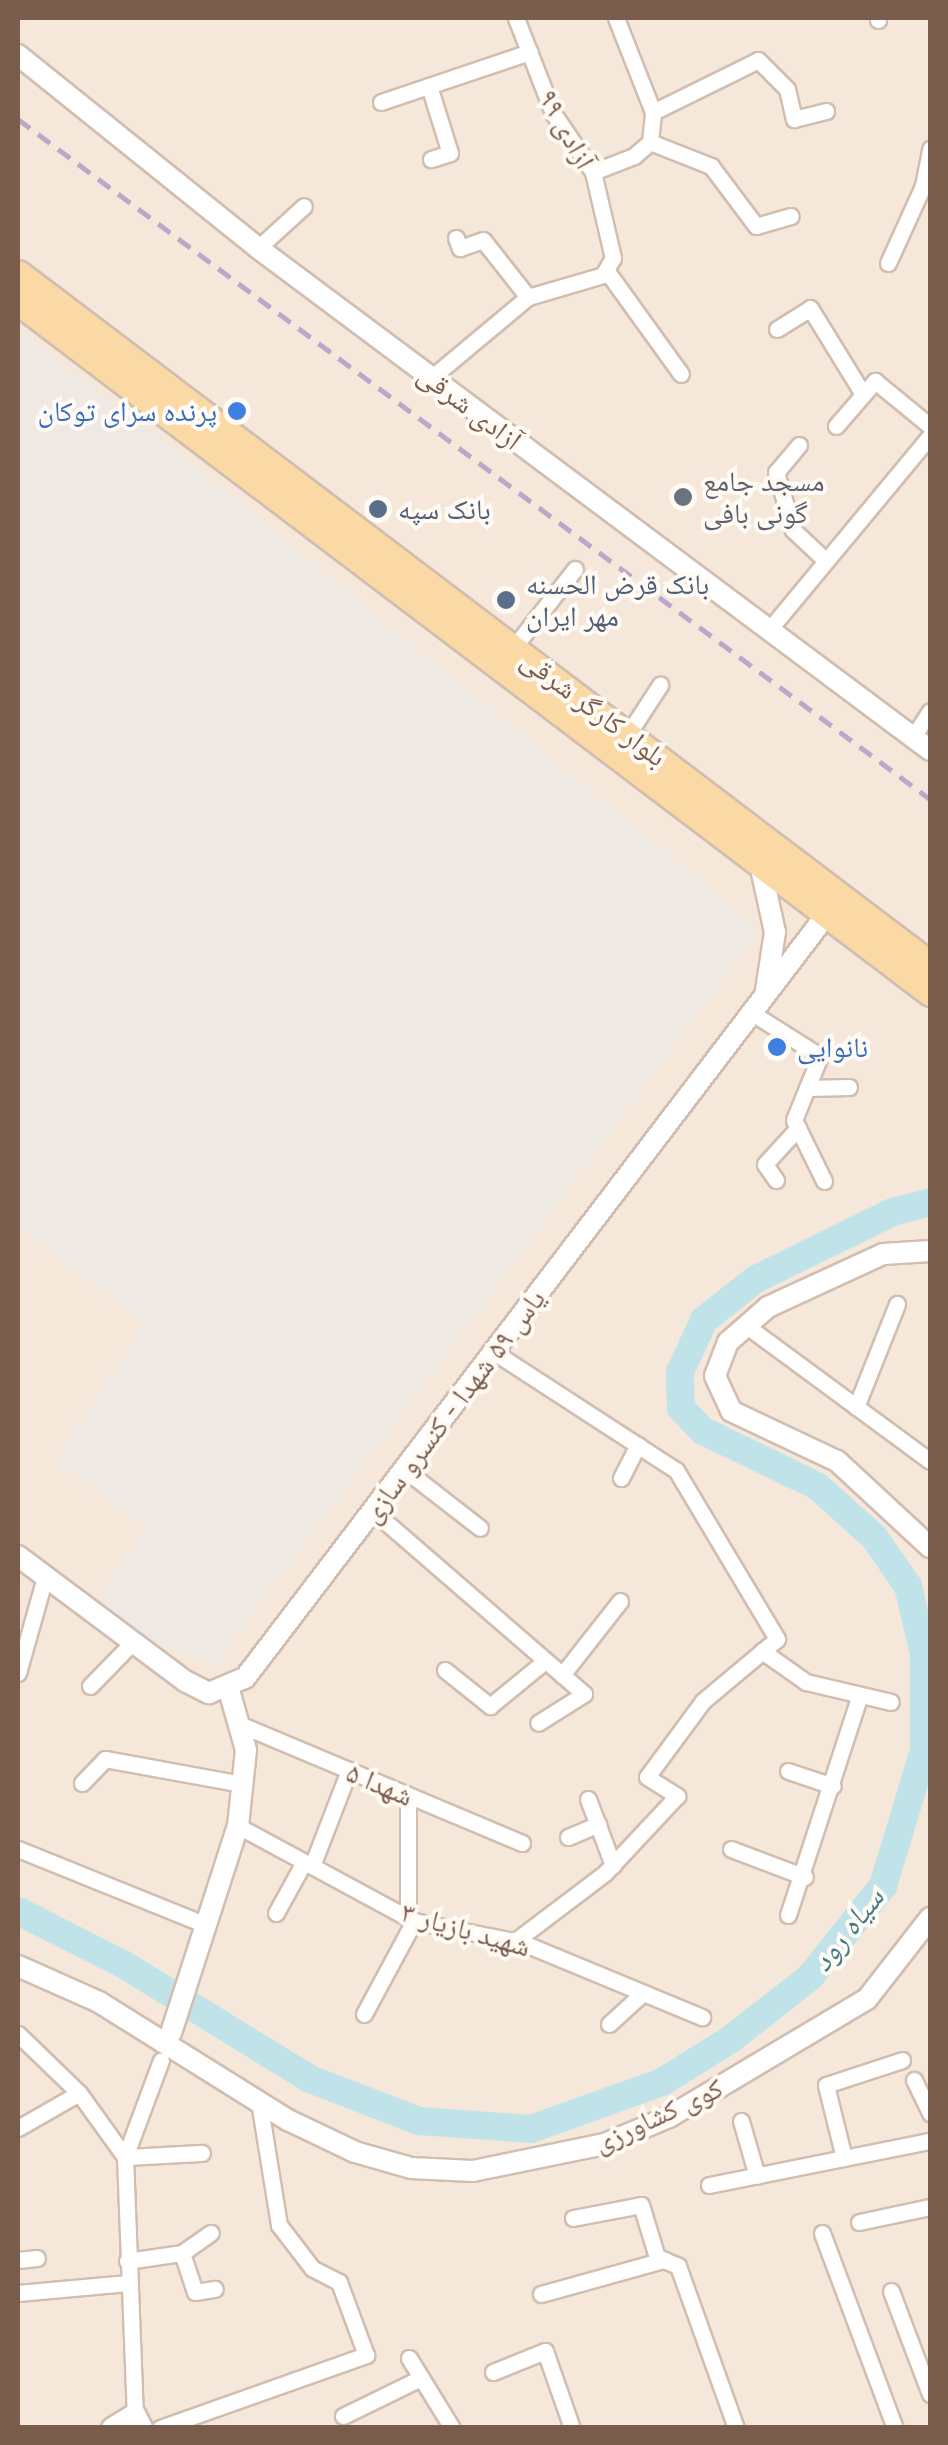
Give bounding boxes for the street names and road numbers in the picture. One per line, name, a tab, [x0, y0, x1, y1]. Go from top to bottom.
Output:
street label: آزادی ٩٩	[532, 83, 602, 175]
street label: آزادی شرقی	[412, 357, 528, 457]
street label: بلوار کارگر شرقی	[515, 643, 673, 773]
street label: یاس ۵۹ شهدا - کنسرو سازی	[354, 1282, 552, 1530]
street label: شهدا ۵	[342, 1755, 418, 1813]
street label: شهید بازیار ۳	[398, 1895, 534, 1963]
street label: کوی کشاورزی	[588, 2070, 728, 2160]

